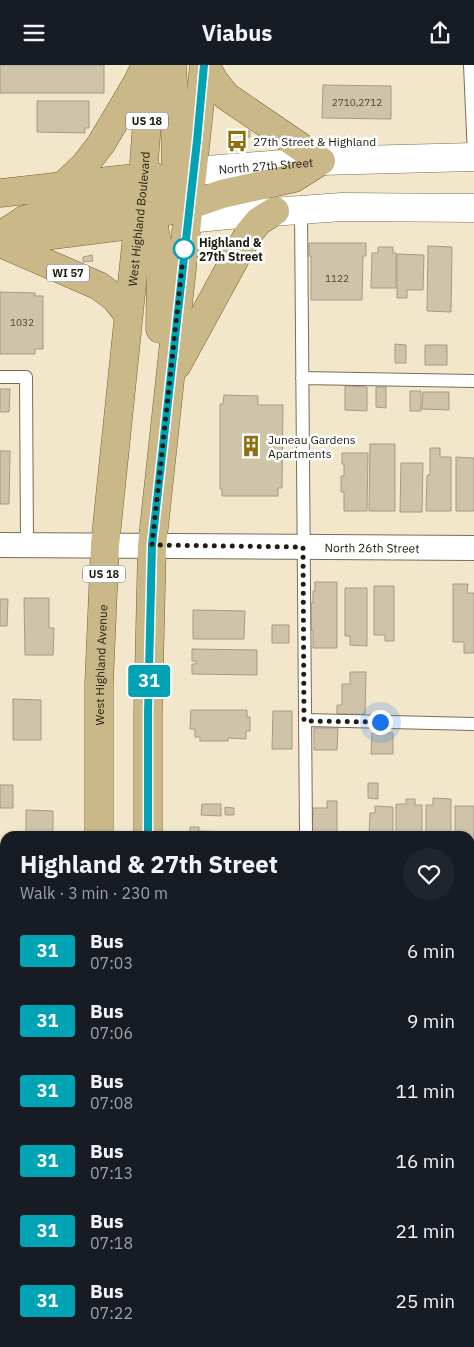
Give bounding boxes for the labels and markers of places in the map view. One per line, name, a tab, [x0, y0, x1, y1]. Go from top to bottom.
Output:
bus stop icon: 27th Street & Highland	[224, 128, 250, 154]
place label: 27th Street & Highland	[253, 134, 376, 149]
place label: Highland & 27th Street	[199, 235, 263, 264]
marker: Highland & 27th Street	[173, 238, 195, 260]
place label: Juneau Gardens Apartments	[268, 432, 356, 461]
building icon: Juneau Gardens Apartments	[238, 433, 264, 459]

